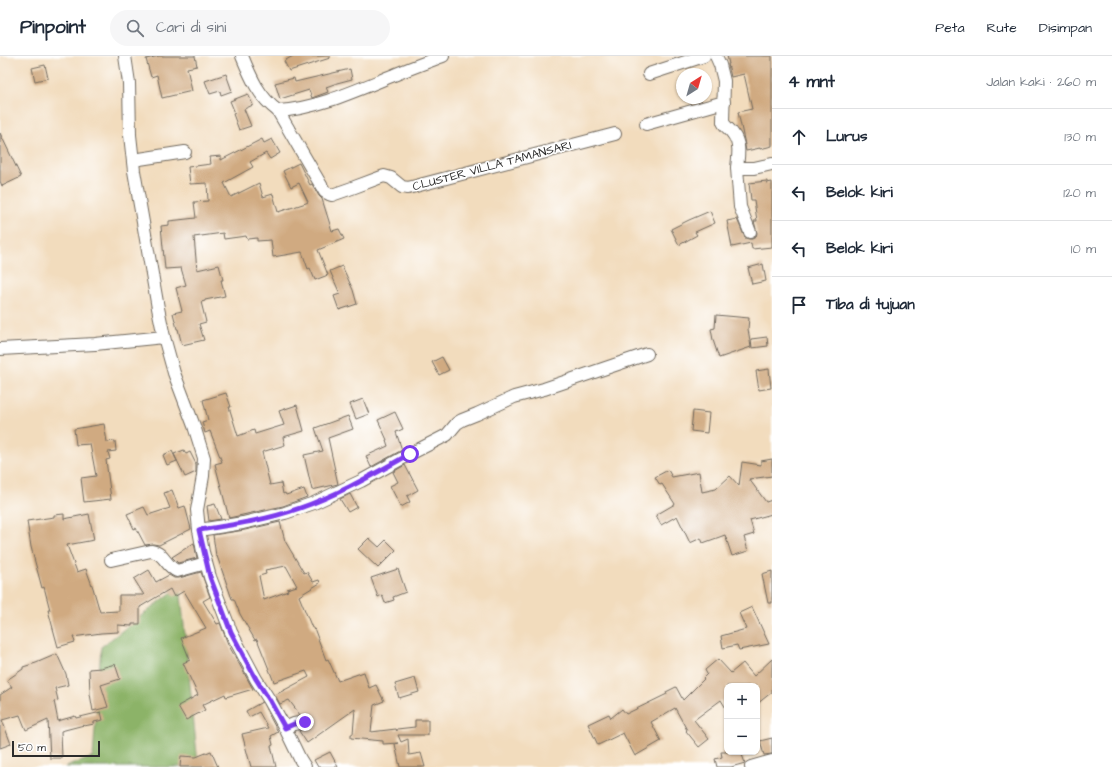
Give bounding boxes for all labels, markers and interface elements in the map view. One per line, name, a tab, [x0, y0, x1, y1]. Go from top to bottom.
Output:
search box	[110, 10, 390, 46]
text: Pinpoint	[20, 14, 86, 41]
icon: search	[124, 17, 146, 39]
text: Cari di sini	[156, 17, 226, 38]
text: Peta	[935, 18, 965, 38]
text: Rute	[987, 18, 1017, 38]
text: Disimpan	[1039, 18, 1092, 38]
north arrow	[676, 68, 712, 104]
text: 4 mnt	[788, 70, 835, 94]
text: Jalan kaki · 260 m	[986, 73, 1096, 91]
icon: ahead	[788, 126, 810, 148]
text: Lurus	[826, 126, 867, 147]
text: 130 m	[1064, 128, 1096, 146]
street label: CLUSTER VILLA TAMANSARI	[411, 137, 573, 195]
icon: left	[788, 182, 810, 204]
text: Belok kiri	[826, 182, 893, 203]
text: 120 m	[1063, 184, 1096, 202]
icon: left	[788, 238, 810, 260]
text: Belok kiri	[826, 238, 893, 259]
text: 10 m	[1071, 240, 1096, 258]
icon: arrive	[788, 294, 810, 316]
text: Tiba di tujuan	[826, 294, 915, 315]
route start	[401, 445, 419, 463]
map controls	[724, 683, 760, 755]
button: +	[724, 683, 760, 719]
route end	[296, 713, 314, 731]
button: −	[724, 719, 760, 755]
scale bar	[12, 739, 100, 758]
text: 50 m	[18, 740, 46, 755]

